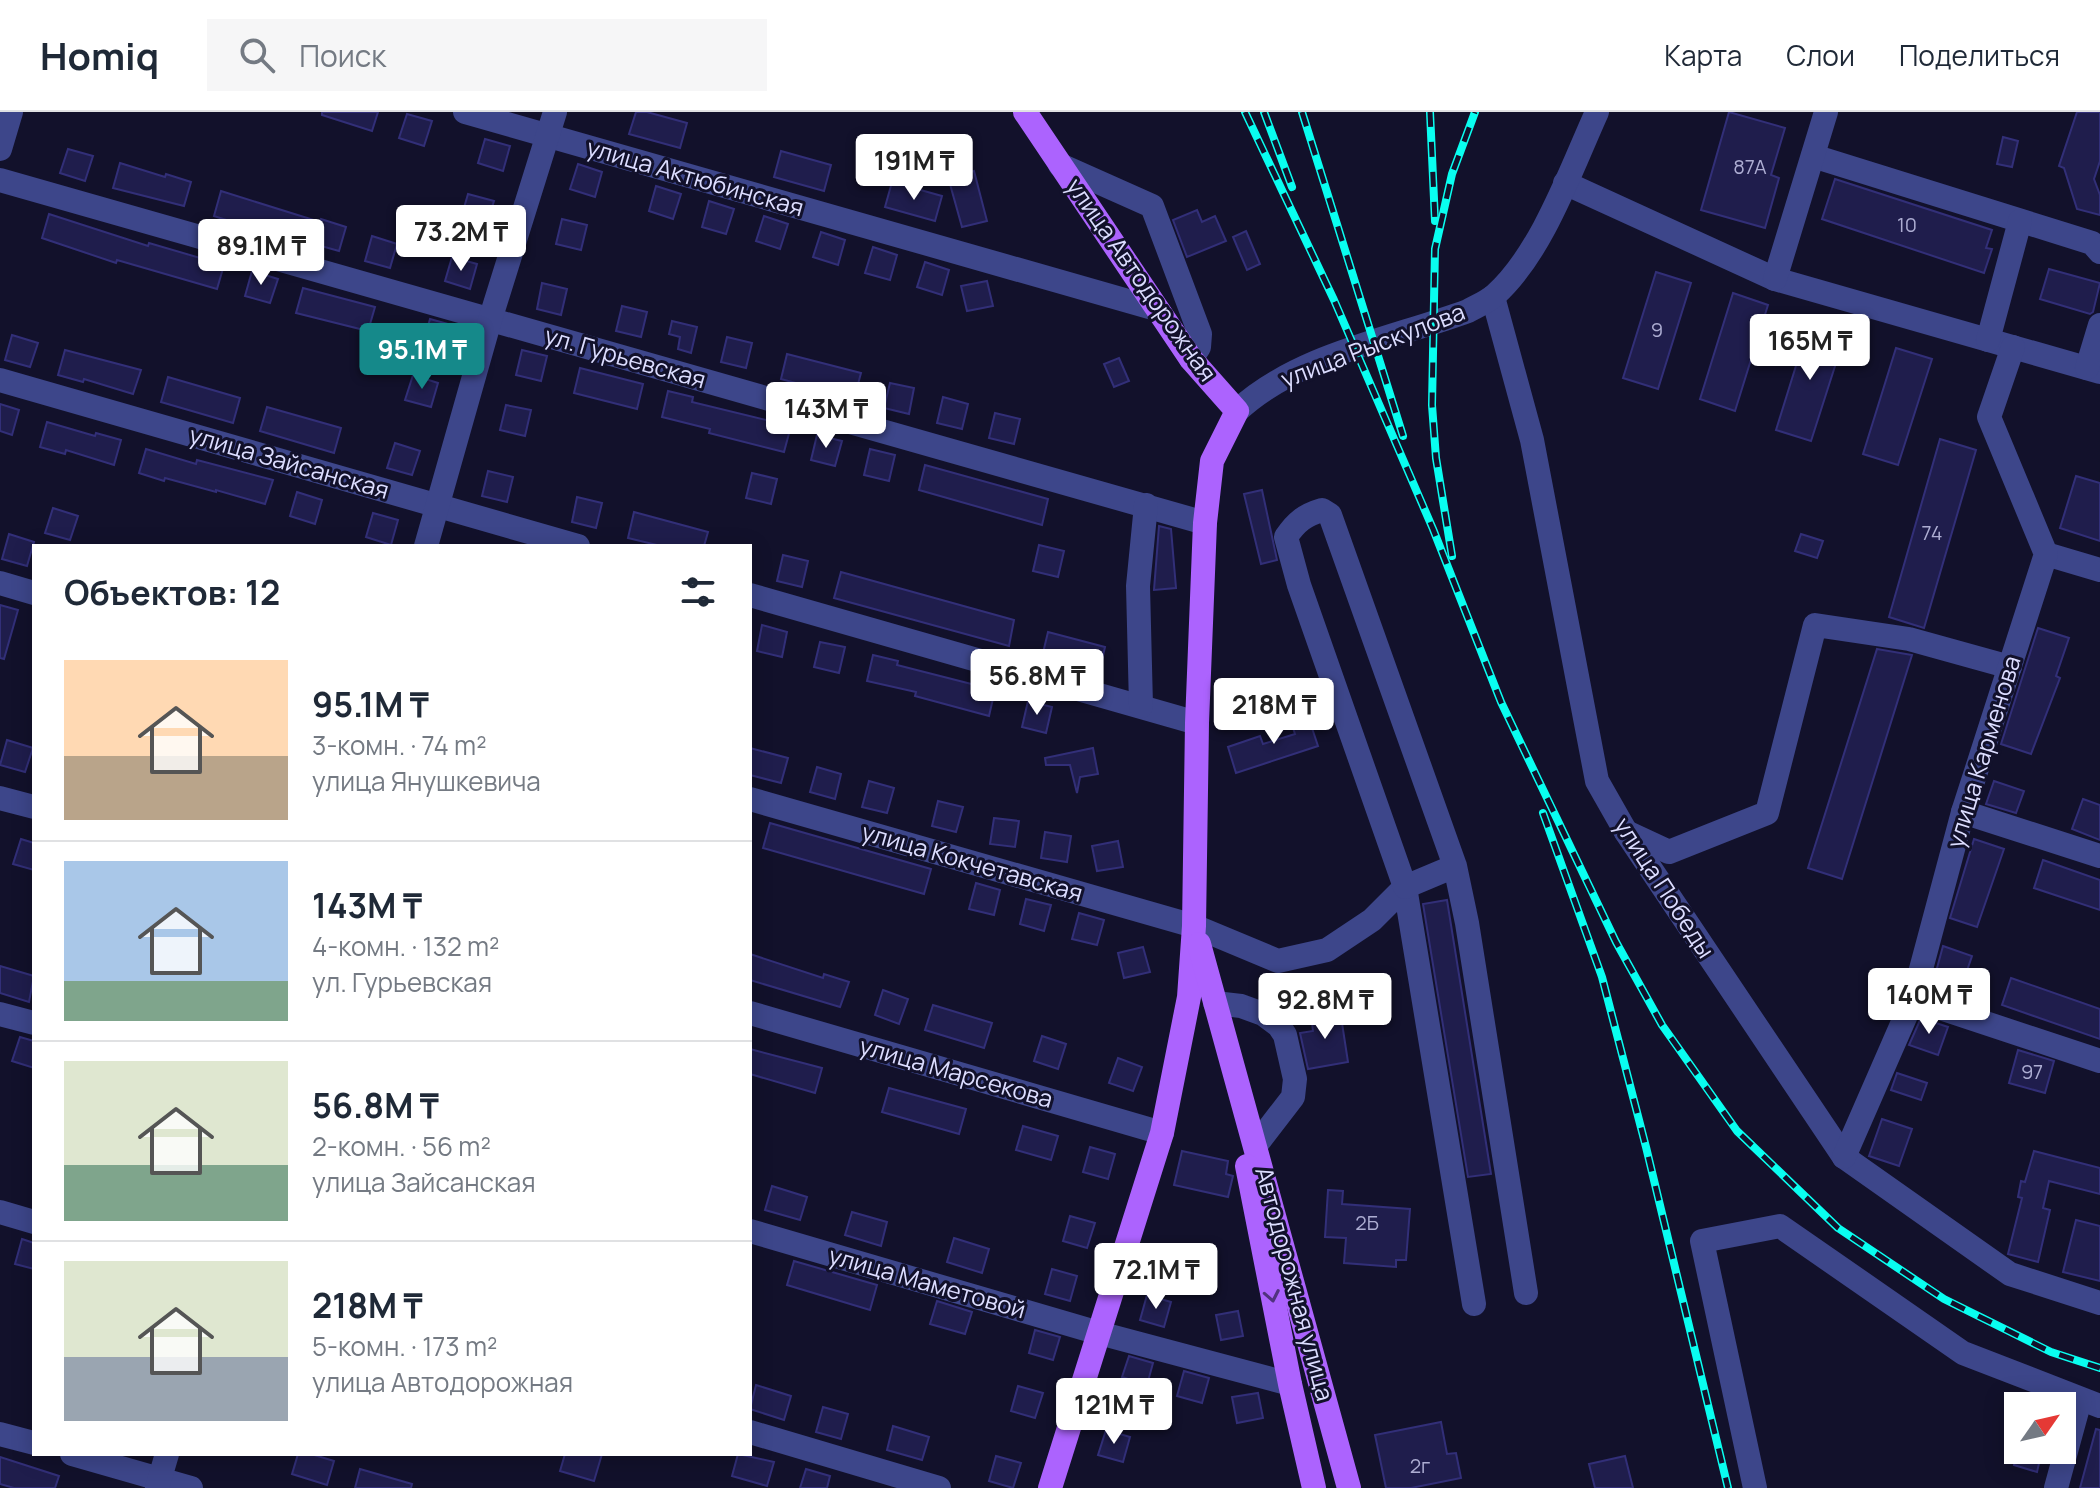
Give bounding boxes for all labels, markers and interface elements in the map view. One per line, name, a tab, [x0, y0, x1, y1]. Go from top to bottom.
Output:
search box	[207, 19, 767, 91]
text: Homiq	[40, 29, 159, 81]
icon: search	[235, 33, 279, 77]
text: Поиск	[299, 35, 386, 76]
text: Карта	[1664, 36, 1742, 74]
text: Слои	[1786, 36, 1855, 74]
text: Поделиться	[1899, 36, 2060, 74]
street label: улица Актюбинская	[583, 130, 808, 223]
pin: 191M ₸	[849, 134, 979, 202]
text: 191M ₸	[874, 142, 954, 178]
house number: 87А	[1733, 153, 1767, 180]
street label: улица Автодорожная	[1060, 171, 1225, 387]
pin: 73.2M ₸	[387, 205, 535, 273]
house number: 10	[1897, 211, 1917, 238]
text: 73.2M ₸	[414, 213, 508, 249]
pin: 89.1M ₸	[187, 219, 335, 287]
text: 89.1M ₸	[216, 227, 306, 263]
street label: улица Рыскулова	[1276, 294, 1469, 395]
pin: 165M ₸	[1745, 314, 1875, 382]
house number: 9	[1651, 316, 1663, 343]
street label: ул. Гурьевская	[541, 318, 710, 395]
text: 165M ₸	[1768, 322, 1852, 358]
pin: 95.1M ₸	[348, 323, 496, 391]
text: 95.1M ₸	[377, 331, 467, 367]
pin: 143M ₸	[761, 382, 891, 450]
text: 143M ₸	[784, 390, 868, 426]
street label: улица Зайсанская	[186, 417, 393, 506]
house number: 74	[1921, 519, 1943, 546]
text: Объектов: 12	[64, 569, 280, 615]
icon: filters	[676, 570, 720, 614]
pin: 56.8M ₸	[963, 649, 1111, 717]
street label: улица Карменова	[1938, 651, 2028, 852]
text: 56.8M ₸	[989, 657, 1085, 693]
pin: 218M ₸	[1209, 678, 1339, 746]
text: 95.1M ₸	[312, 681, 429, 727]
text: 218M ₸	[1232, 686, 1316, 722]
icon: home	[128, 692, 224, 788]
text: 3-комн. · 74 m²	[312, 727, 487, 763]
text: улица Янушкевича	[312, 763, 541, 799]
street label: улица Победы	[1607, 810, 1723, 964]
street label: улица Кокчетавская	[858, 814, 1087, 909]
text: 143M ₸	[312, 882, 422, 928]
icon: home	[128, 893, 224, 989]
text: 4-комн. · 132 m²	[312, 928, 499, 964]
text: ул. Гурьевская	[312, 964, 492, 1000]
pin: 140M ₸	[1864, 968, 1994, 1036]
pin: 92.8M ₸	[1251, 973, 1399, 1041]
text: 140M ₸	[1886, 976, 1972, 1012]
text: 92.8M ₸	[1276, 981, 1374, 1017]
street label: улица Марсекова	[856, 1028, 1057, 1115]
house number: 97	[2021, 1058, 2043, 1085]
text: 56.8M ₸	[312, 1082, 439, 1128]
icon: home	[128, 1093, 224, 1189]
text: 2-комн. · 56 m²	[312, 1128, 491, 1164]
street label: Автодорожная улица	[1248, 1163, 1343, 1404]
text: улица Зайсанская	[312, 1164, 536, 1200]
house number: 2Б	[1355, 1209, 1379, 1236]
street label: улица Маметовой	[825, 1238, 1030, 1325]
pin: 72.1M ₸	[1082, 1243, 1230, 1311]
text: 72.1M ₸	[1112, 1251, 1200, 1287]
text: 218M ₸	[312, 1282, 422, 1328]
one-way arrow	[1263, 1289, 1280, 1302]
icon: home	[128, 1293, 224, 1389]
text: 5-комн. · 173 m²	[312, 1328, 497, 1364]
text: улица Автодорожная	[312, 1364, 573, 1400]
pin: 121M ₸	[1049, 1378, 1179, 1446]
text: 121M ₸	[1074, 1386, 1154, 1422]
north arrow	[2004, 1392, 2076, 1464]
map controls	[2004, 1392, 2076, 1464]
house number: 2г	[1410, 1452, 1430, 1479]

